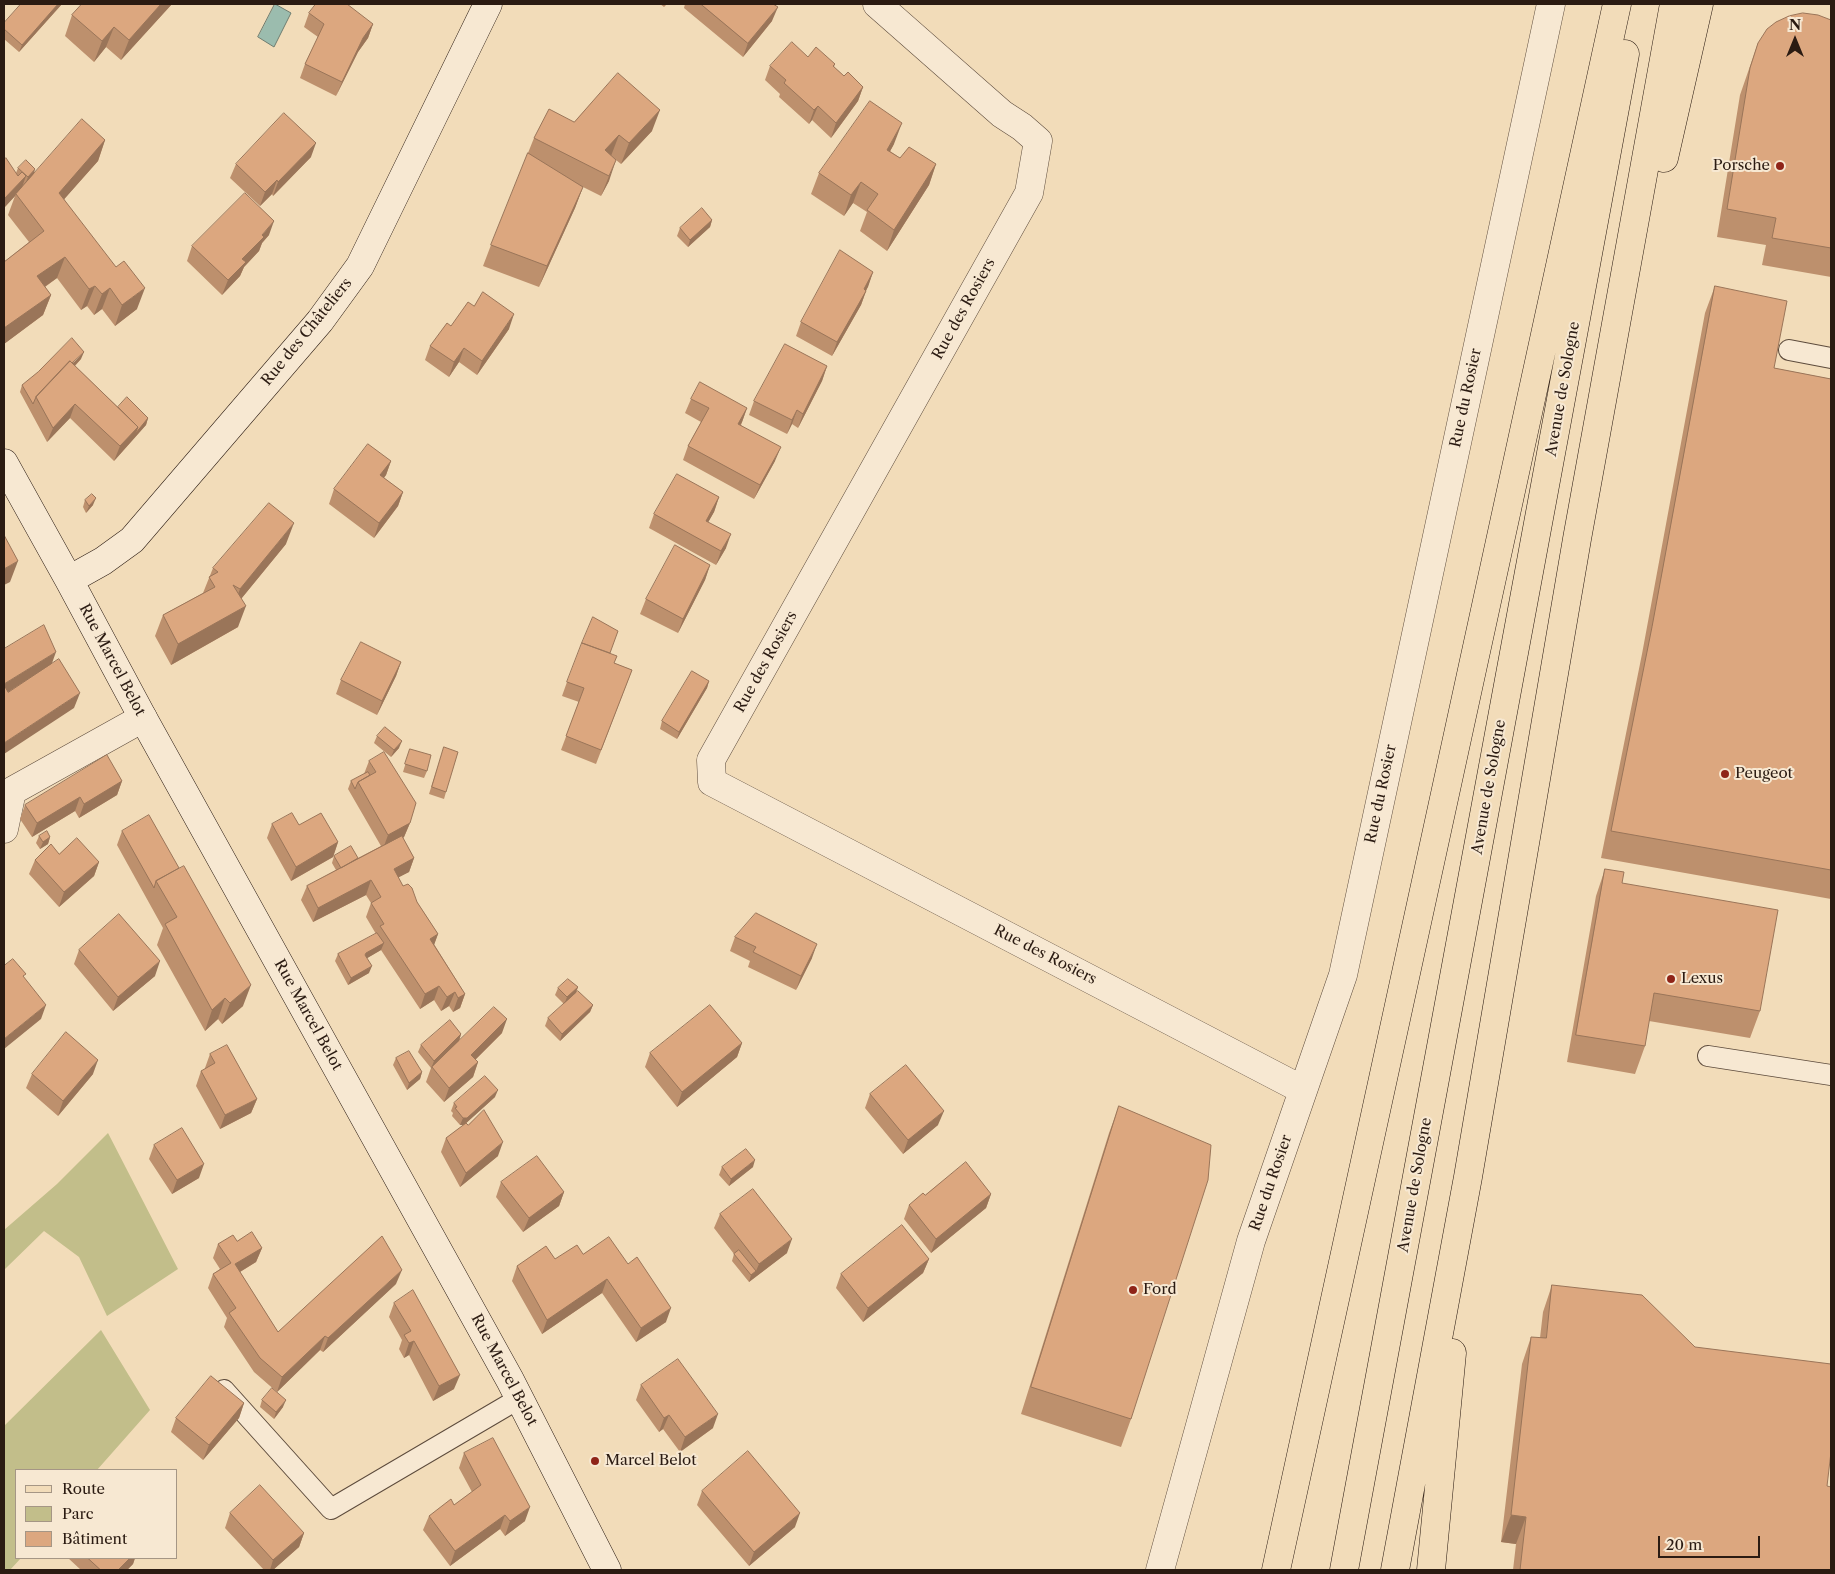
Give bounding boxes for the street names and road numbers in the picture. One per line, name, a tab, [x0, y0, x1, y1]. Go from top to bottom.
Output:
street label: Rue des Rosiers	[929, 255, 999, 363]
street label: Rue des Châteliers	[258, 274, 356, 390]
street label: Avenue de Sologne	[1542, 320, 1584, 458]
street label: Rue du Rosier	[1447, 347, 1485, 449]
street label: Rue Marcel Belot	[75, 601, 149, 719]
street label: Rue des Rosiers	[731, 608, 801, 716]
street label: Avenue de Sologne	[1468, 718, 1510, 856]
street label: Rue du Rosier	[1362, 743, 1400, 845]
street label: Rue des Rosiers	[991, 921, 1099, 989]
street label: Rue Marcel Belot	[270, 956, 346, 1074]
street label: Avenue de Sologne	[1394, 1116, 1436, 1254]
street label: Rue du Rosier	[1246, 1132, 1296, 1234]
street label: Rue Marcel Belot	[467, 1311, 541, 1429]

